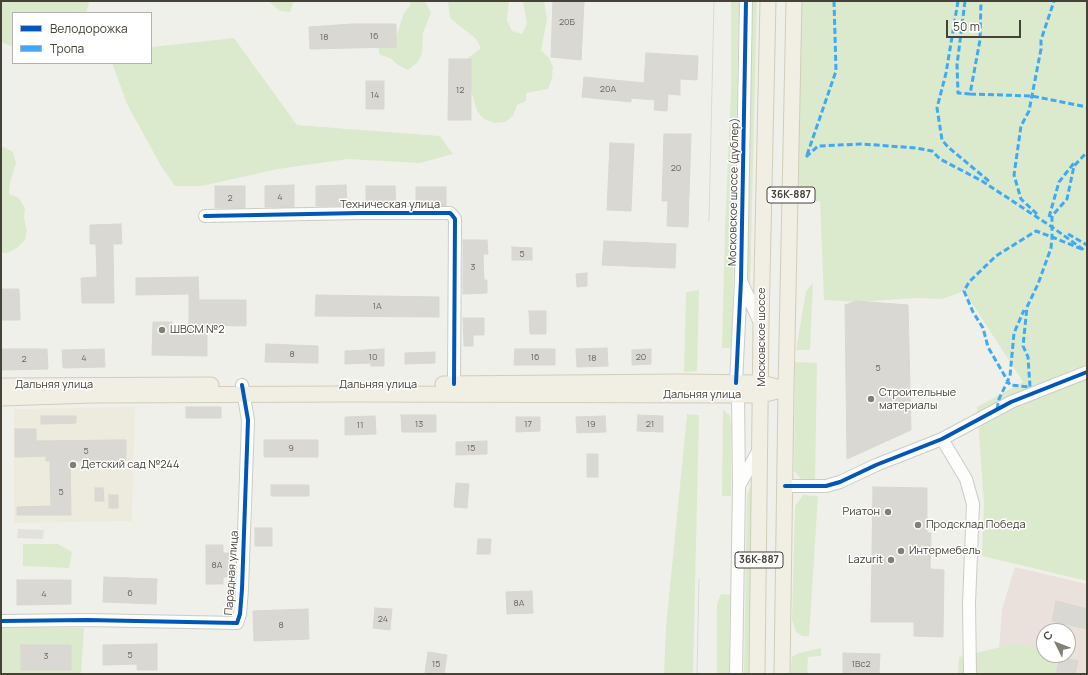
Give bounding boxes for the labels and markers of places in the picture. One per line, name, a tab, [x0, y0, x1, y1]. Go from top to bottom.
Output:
place label: ШВСМ №2	[170, 323, 224, 337]
marker: ШВСМ №2	[157, 325, 167, 335]
place label: Строительные материалы	[879, 386, 956, 412]
marker: Строительные материалы	[866, 394, 876, 404]
place label: Детский сад №244	[81, 458, 179, 472]
marker: Детский сад №244	[68, 460, 78, 470]
place label: Риатон	[843, 505, 880, 519]
marker: Риатон	[883, 507, 893, 517]
place label: Продсклад Победа	[926, 518, 1026, 532]
marker: Продсклад Победа	[913, 520, 923, 530]
place label: Интермебель	[909, 544, 981, 558]
marker: Интермебель	[896, 546, 906, 556]
place label: Lazurit	[848, 553, 883, 567]
marker: Lazurit	[886, 555, 896, 565]

